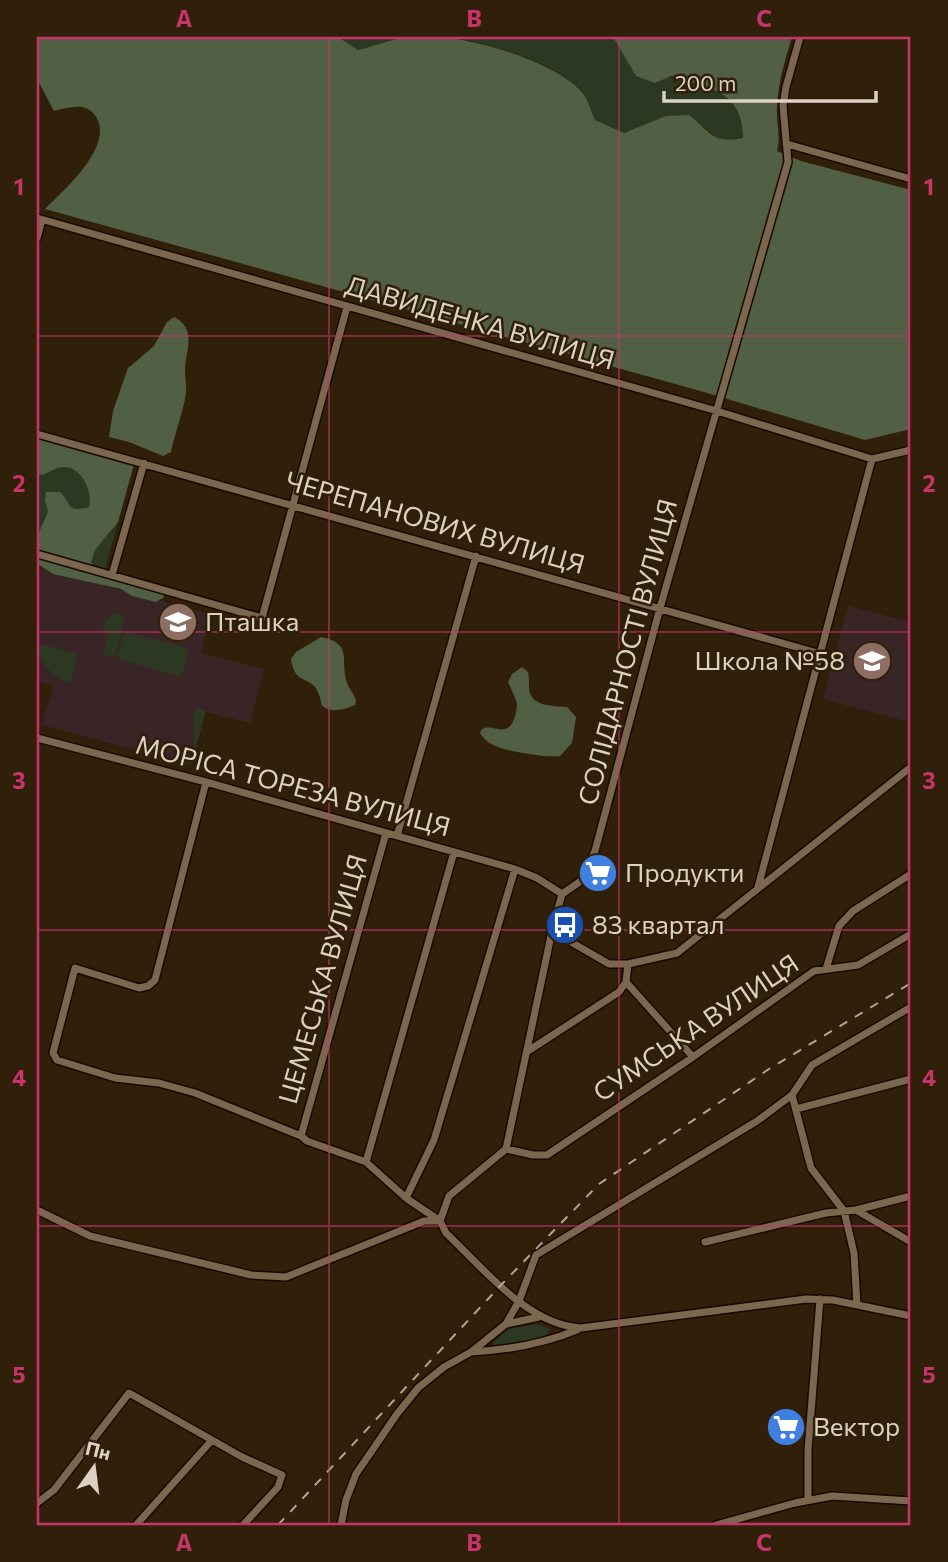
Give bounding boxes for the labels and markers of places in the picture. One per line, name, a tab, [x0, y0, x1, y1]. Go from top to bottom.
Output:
school or university icon: Пташка	[157, 601, 199, 643]
place label: Пташка	[205, 605, 299, 636]
school or university icon: Школа №58	[851, 640, 893, 682]
place label: Школа №58	[694, 644, 845, 675]
supermarket icon: Продукти	[577, 852, 619, 894]
place label: Продукти	[625, 856, 745, 887]
bus stop icon: 83 квартал	[544, 904, 586, 946]
place label: 83 квартал	[592, 908, 724, 939]
supermarket icon: Вектор	[765, 1406, 807, 1448]
place label: Вектор	[813, 1410, 900, 1441]

